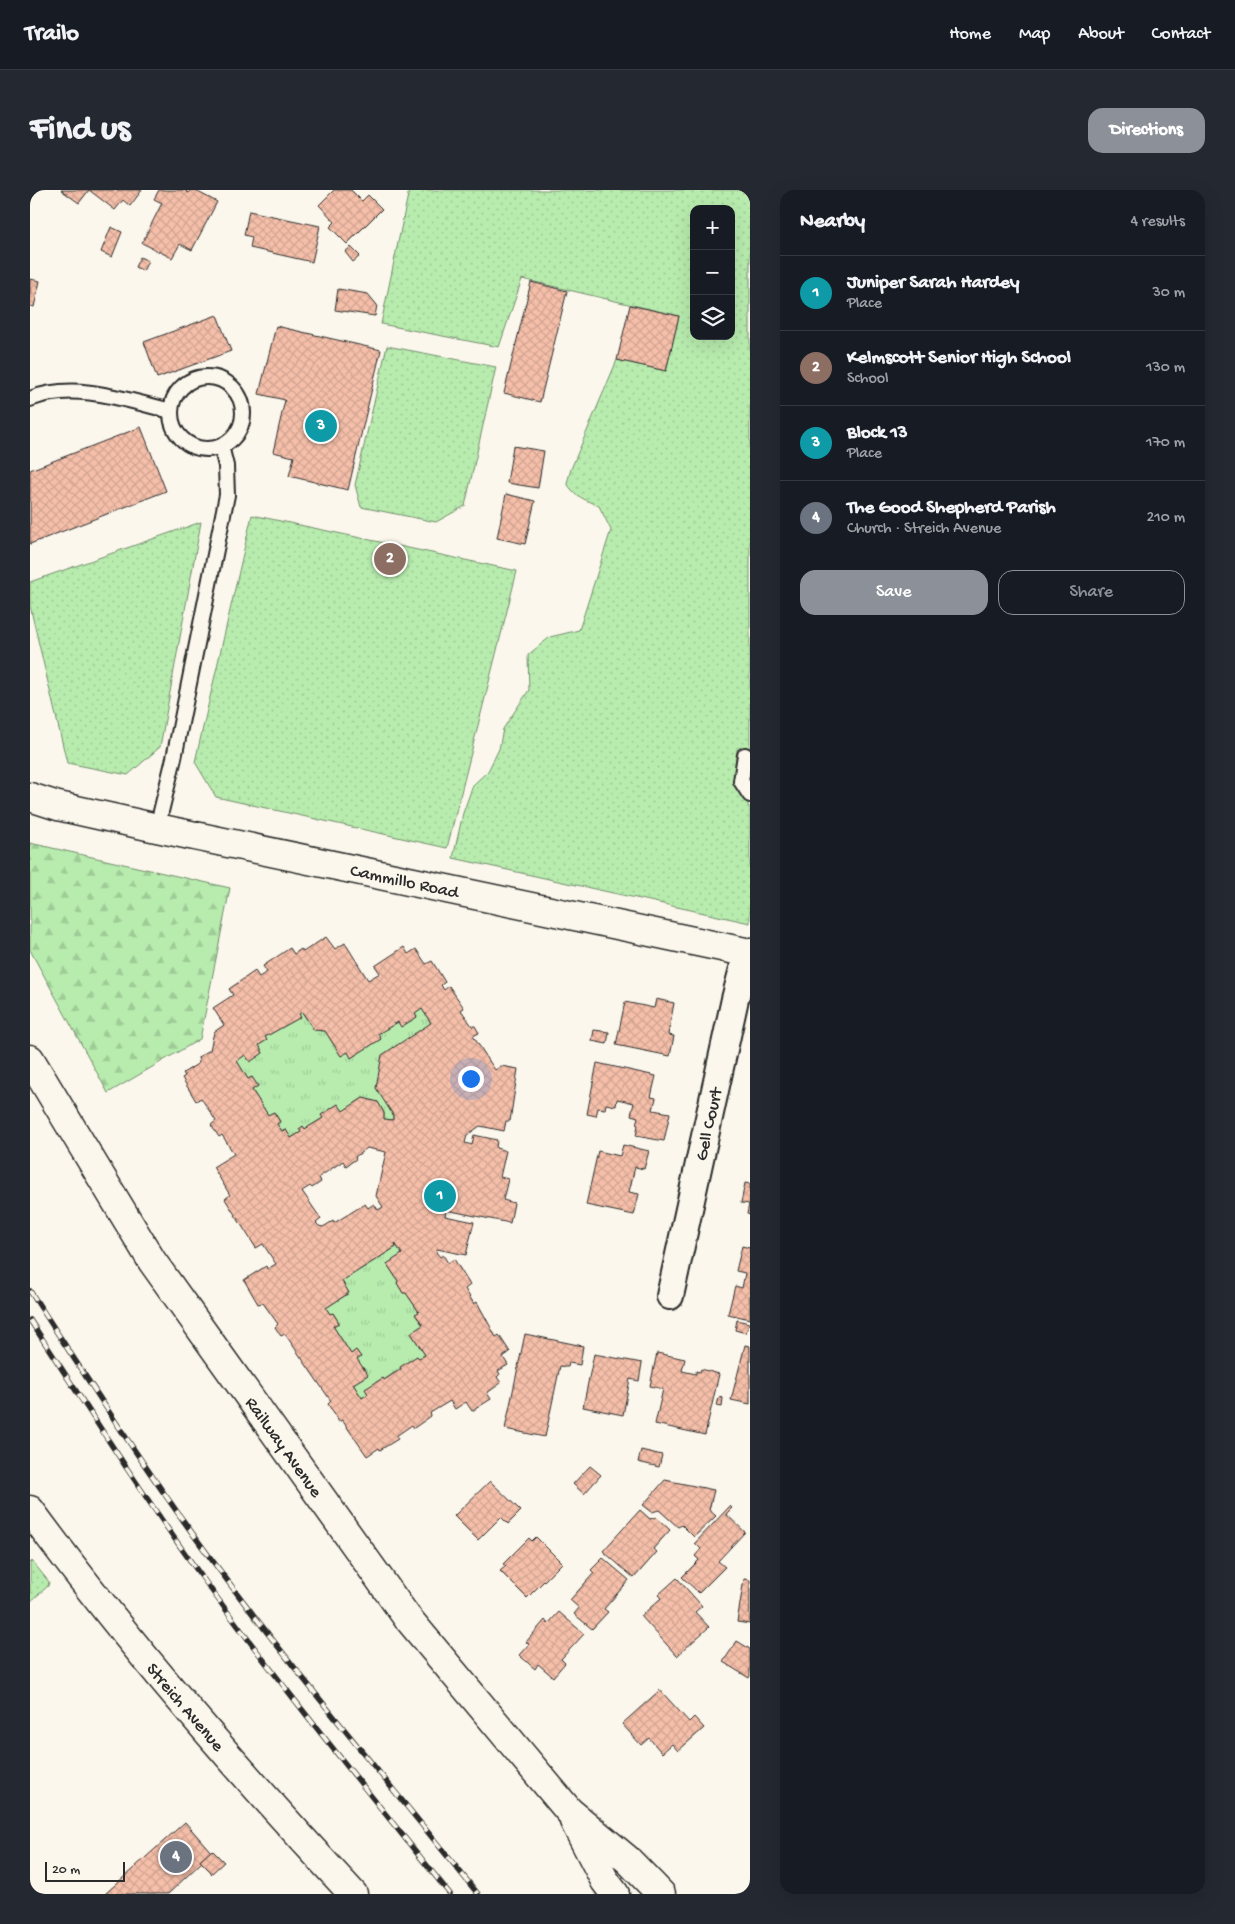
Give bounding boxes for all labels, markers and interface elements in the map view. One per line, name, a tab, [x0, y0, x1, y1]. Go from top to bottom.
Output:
text: Trailo	[25, 20, 79, 49]
text: Home	[949, 24, 991, 45]
text: Map	[1019, 24, 1050, 45]
text: About	[1078, 24, 1124, 45]
text: Contact	[1152, 24, 1210, 45]
button: Directions	[1088, 108, 1205, 153]
text: Find us	[30, 110, 130, 151]
map controls	[690, 205, 735, 340]
button: +	[690, 205, 735, 250]
text: Nearby	[800, 210, 865, 235]
text: 4 results	[1130, 213, 1185, 232]
button: −	[690, 250, 735, 295]
text: Juniper Sarah Hardey	[847, 272, 1019, 295]
text: 1	[813, 284, 819, 303]
text: 30 m	[1152, 284, 1185, 303]
button: layers	[690, 295, 735, 340]
text: Place	[847, 295, 882, 314]
text: Kelmscott Senior High School	[847, 347, 1071, 370]
text: 2	[812, 359, 820, 378]
text: 130 m	[1146, 359, 1185, 378]
text: School	[847, 370, 889, 389]
pin: 3	[305, 407, 337, 445]
text: Block 13	[847, 422, 908, 445]
text: 3	[812, 434, 820, 453]
text: 170 m	[1146, 434, 1185, 453]
text: Place	[847, 445, 882, 464]
text: The Good Shepherd Parish	[847, 497, 1056, 520]
text: 4	[812, 509, 820, 528]
text: 210 m	[1146, 509, 1185, 528]
text: Church · Streich Avenue	[847, 520, 1001, 539]
pin: 2	[374, 540, 406, 578]
button: Save	[800, 570, 988, 615]
button: Share	[998, 570, 1185, 615]
street label: Cammillo Road	[348, 861, 462, 905]
your location	[458, 1066, 484, 1092]
street label: Gell Court	[692, 1085, 729, 1163]
pin: 1	[424, 1177, 456, 1215]
street label: Railway Avenue	[240, 1394, 326, 1503]
street label: Streich Avenue	[141, 1660, 228, 1757]
pin: 4	[160, 1838, 192, 1876]
scale bar	[45, 1859, 125, 1882]
text: 20 m	[52, 1862, 80, 1879]

